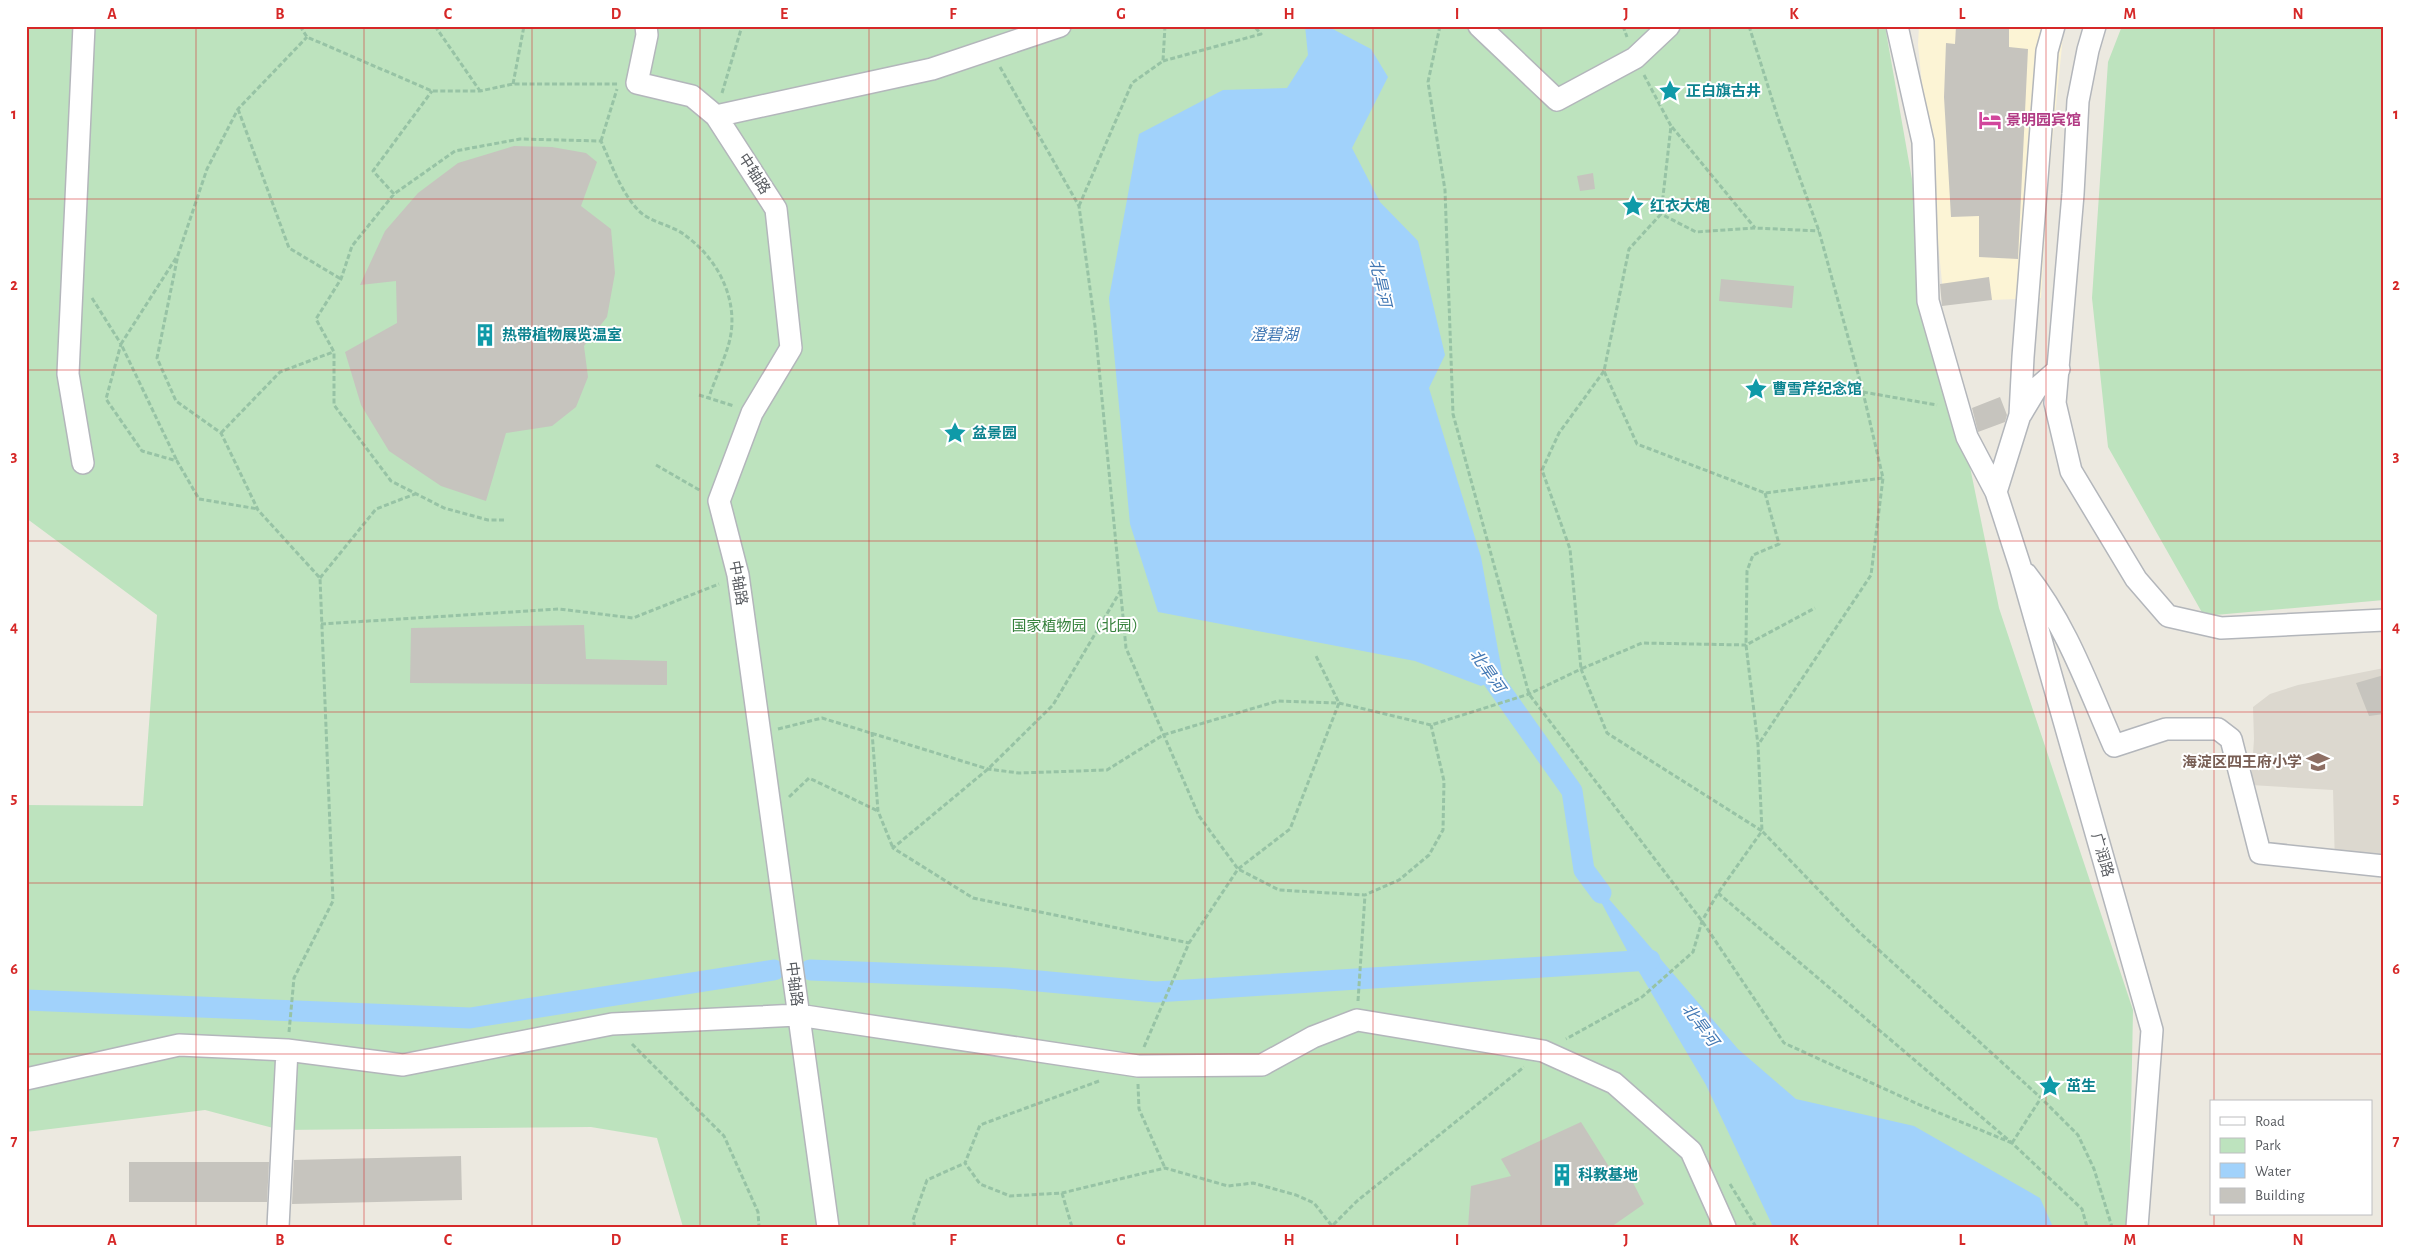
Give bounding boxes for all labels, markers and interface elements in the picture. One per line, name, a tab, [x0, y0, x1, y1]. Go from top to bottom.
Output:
text: A	[107, 6, 117, 22]
text: B	[275, 6, 285, 22]
text: C	[444, 6, 453, 22]
text: D	[611, 6, 622, 22]
text: E	[780, 6, 788, 22]
text: F	[949, 6, 957, 22]
text: G	[1116, 6, 1126, 22]
text: H	[1283, 6, 1295, 22]
text: I	[1455, 6, 1459, 22]
text: J	[1623, 6, 1629, 22]
text: K	[1789, 6, 1799, 22]
text: L	[1959, 6, 1966, 22]
text: M	[2124, 6, 2136, 22]
text: N	[2292, 6, 2304, 22]
place icon: 正白旗古井	[1657, 78, 1683, 104]
place label: 正白旗古井	[1686, 82, 1761, 99]
text: 1	[11, 106, 17, 122]
text: 1	[2393, 106, 2399, 122]
hotel icon: 景明园宾馆	[1977, 107, 2003, 133]
place label: 景明园宾馆	[2006, 112, 2081, 128]
street label: 中轴路	[735, 150, 774, 197]
place icon: 红衣大炮	[1620, 193, 1646, 219]
place label: 红衣大炮	[1650, 197, 1710, 214]
water label: 北旱河	[1367, 258, 1395, 311]
text: 2	[10, 277, 18, 293]
text: 2	[2392, 277, 2400, 293]
building icon: 热带植物展览温室	[472, 322, 498, 348]
place label: 热带植物展览温室	[502, 326, 622, 343]
water label: 澄碧湖	[1250, 326, 1301, 343]
place icon: 曹雪芹纪念馆	[1743, 376, 1769, 402]
place label: 曹雪芹纪念馆	[1772, 381, 1862, 397]
place icon: 盆景园	[942, 420, 968, 446]
place label: 盆景园	[972, 425, 1017, 441]
text: 3	[11, 448, 18, 464]
text: 3	[2393, 448, 2400, 464]
street label: 中轴路	[727, 559, 751, 606]
park label: 国家植物园（北园）	[1011, 617, 1147, 634]
text: 4	[10, 619, 18, 635]
text: 4	[2392, 619, 2400, 635]
water label: 北旱河	[1467, 646, 1510, 698]
school or university icon: 海淀区四王府小学	[2305, 749, 2331, 775]
place label: 海淀区四王府小学	[2182, 753, 2302, 770]
text: 5	[11, 790, 18, 806]
text: 5	[2393, 790, 2400, 806]
street label: 广润路	[2089, 831, 2116, 879]
text: 6	[10, 961, 18, 977]
street label: 中轴路	[784, 961, 806, 1007]
text: 6	[2392, 961, 2400, 977]
water label: 北旱河	[1679, 1000, 1723, 1051]
place icon: 茁生	[2037, 1073, 2063, 1099]
place label: 茁生	[2066, 1078, 2096, 1094]
legend	[2210, 1100, 2372, 1216]
text: Road	[2255, 1114, 2285, 1129]
text: 7	[11, 1133, 18, 1149]
text: 7	[2393, 1133, 2400, 1149]
text: Park	[2255, 1138, 2281, 1153]
building icon: 科教基地	[1549, 1162, 1575, 1188]
text: Water	[2255, 1164, 2291, 1179]
place label: 科教基地	[1578, 1167, 1638, 1183]
text: Building	[2255, 1188, 2305, 1203]
text: A	[107, 1232, 117, 1248]
text: B	[275, 1232, 285, 1248]
text: C	[444, 1232, 453, 1248]
text: D	[611, 1232, 622, 1248]
text: E	[780, 1232, 788, 1248]
text: F	[949, 1232, 957, 1248]
text: G	[1116, 1232, 1126, 1248]
text: H	[1283, 1232, 1295, 1248]
text: I	[1455, 1232, 1459, 1248]
text: J	[1623, 1232, 1629, 1248]
text: K	[1789, 1232, 1799, 1248]
text: L	[1959, 1232, 1966, 1248]
text: M	[2124, 1232, 2136, 1248]
text: N	[2292, 1232, 2304, 1248]

